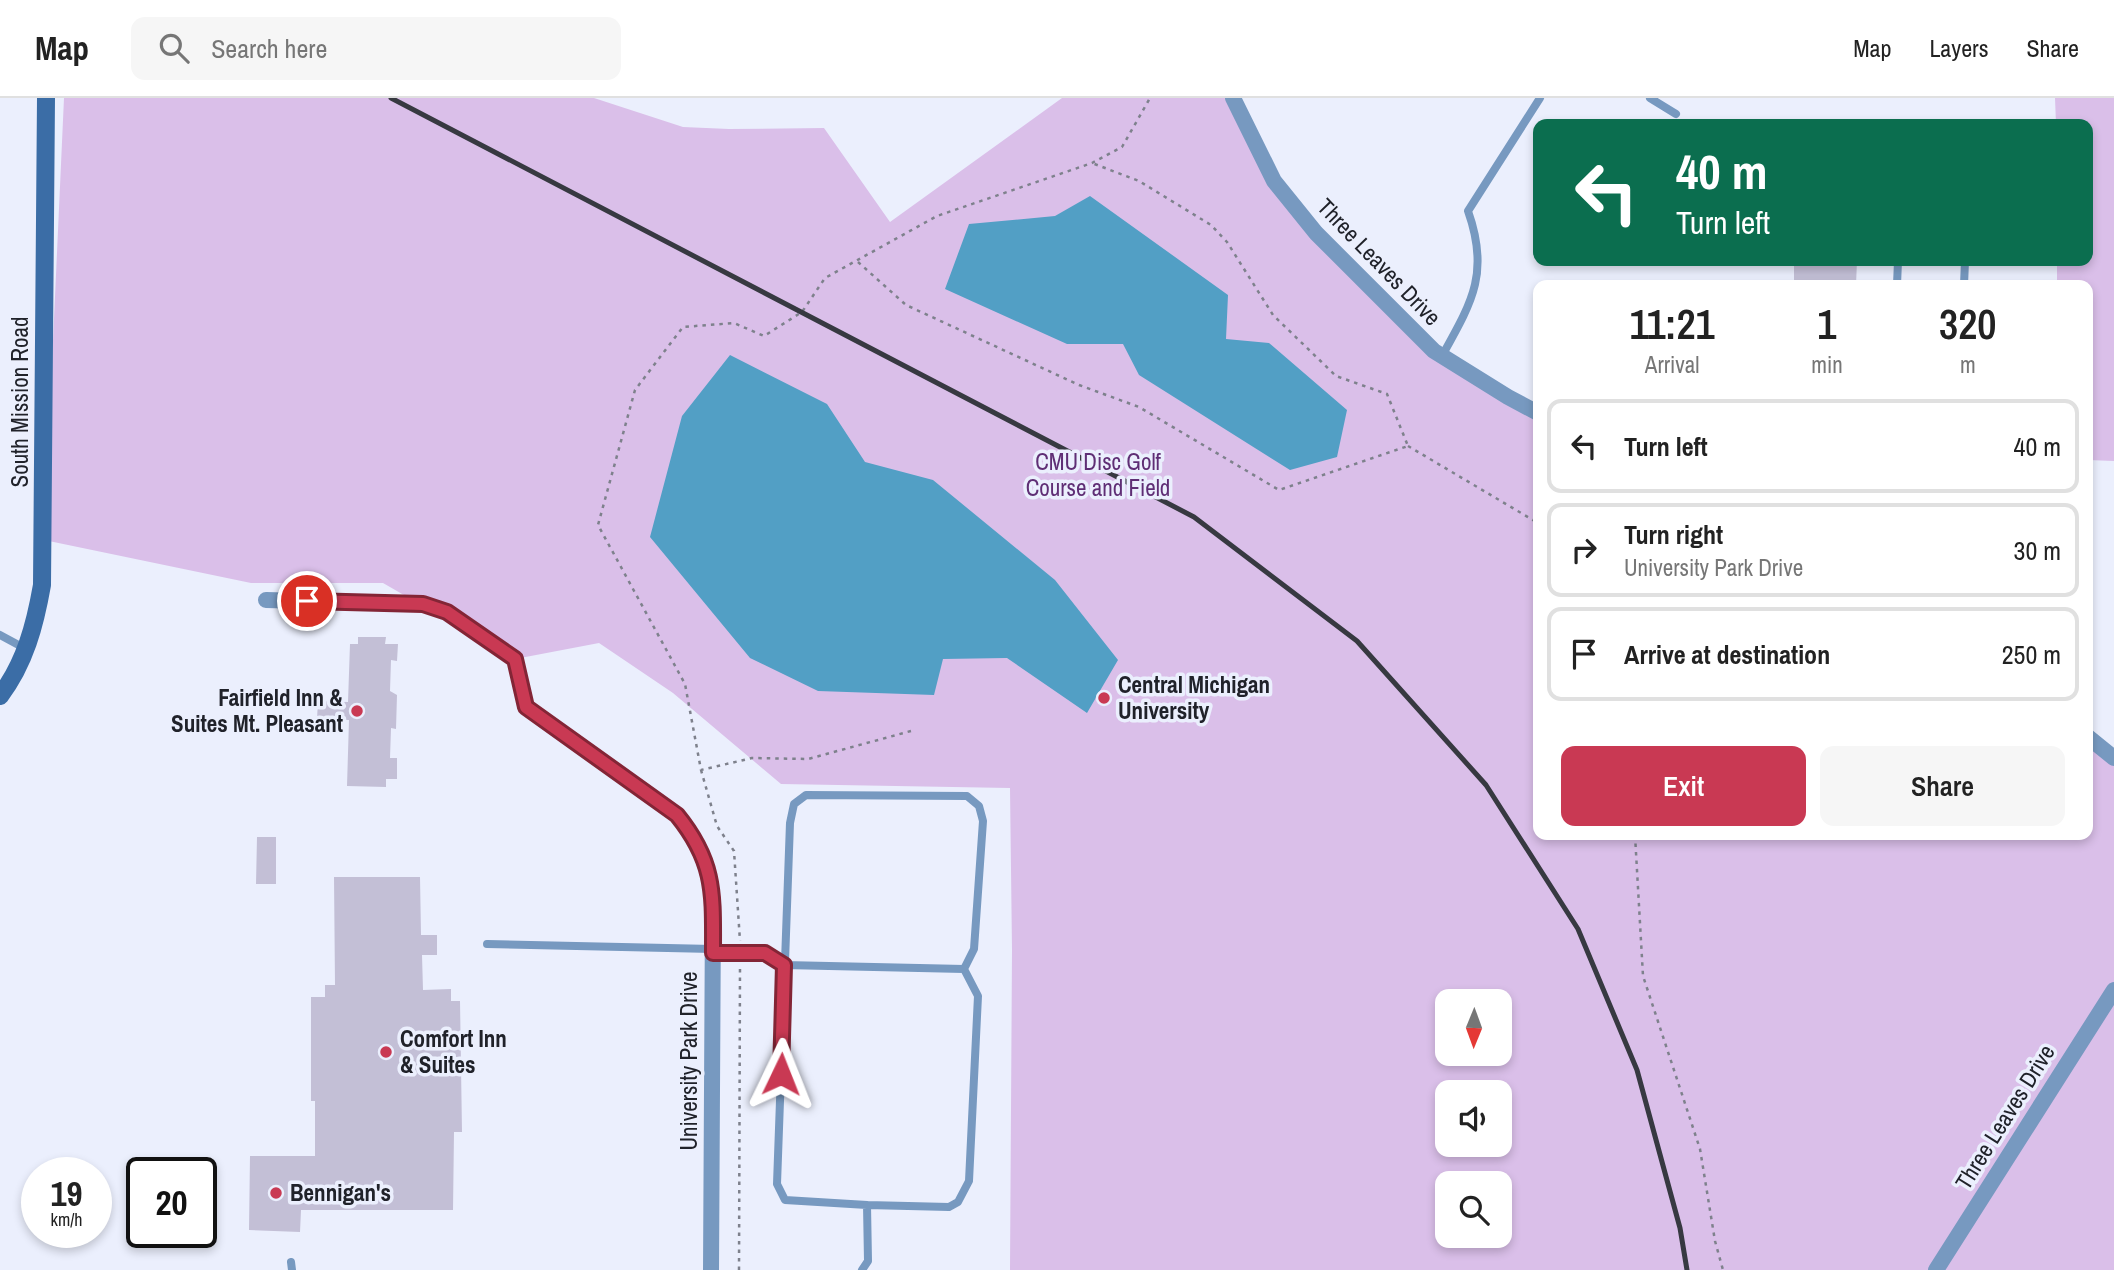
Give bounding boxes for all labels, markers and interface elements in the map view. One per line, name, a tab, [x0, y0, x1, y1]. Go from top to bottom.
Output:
search box	[131, 17, 621, 80]
text: Map	[35, 26, 89, 70]
icon: search	[155, 29, 193, 67]
text: Search here	[211, 31, 327, 66]
text: Map	[1853, 32, 1891, 64]
text: Layers	[1929, 32, 1988, 64]
text: Share	[2026, 32, 2079, 64]
text: 40 m	[1676, 138, 1768, 204]
icon: left	[1561, 147, 1652, 238]
street label: Three Leaves Drive	[1311, 191, 1448, 332]
text: Turn left	[1676, 201, 1770, 244]
text: 11:21	[1629, 296, 1715, 352]
text: 1	[1817, 296, 1836, 352]
text: 320	[1939, 296, 1997, 352]
street label: South Mission Road	[4, 317, 35, 487]
text: Arrival	[1645, 349, 1699, 380]
text: min	[1811, 349, 1843, 380]
text: m	[1960, 349, 1976, 380]
icon: left	[1565, 427, 1603, 465]
text: Turn left	[1624, 429, 1708, 464]
text: 40 m	[2014, 429, 2061, 464]
park label: CMU Disc Golf Course and Field	[1026, 446, 1170, 503]
text: Turn right	[1624, 517, 1723, 552]
icon: right	[1565, 531, 1603, 569]
text: 30 m	[2014, 533, 2061, 568]
text: University Park Drive	[1624, 552, 1803, 583]
pin	[277, 571, 337, 631]
icon: arrive	[288, 582, 326, 620]
icon: arrive	[1565, 635, 1603, 673]
text: Arrive at destination	[1624, 637, 1830, 672]
text: 250 m	[2002, 637, 2061, 672]
place label: Central Michigan University	[1118, 669, 1270, 726]
place label: Fairfield Inn & Suites Mt. Pleasant	[171, 682, 343, 739]
marker: Central Michigan University	[1096, 690, 1112, 706]
marker: Fairfield Inn & Suites Mt. Pleasant	[349, 703, 365, 719]
button: Exit	[1561, 746, 1806, 826]
button: Share	[1820, 746, 2065, 826]
street label: University Park Drive	[673, 971, 704, 1151]
north arrow	[1435, 989, 1512, 1066]
map controls	[1435, 989, 1512, 1248]
place label: Comfort Inn & Suites	[400, 1023, 507, 1080]
position arrow	[744, 1037, 818, 1111]
street label: Three Leaves Drive	[1948, 1038, 2062, 1195]
marker: Comfort Inn & Suites	[378, 1044, 394, 1060]
button: sound	[1435, 1080, 1512, 1157]
speed limit sign: 20	[126, 1157, 217, 1248]
text: 19	[51, 1170, 82, 1217]
button: search	[1435, 1171, 1512, 1248]
place label: Bennigan's	[290, 1177, 391, 1208]
marker: Bennigan's	[268, 1185, 284, 1201]
text: km/h	[51, 1207, 83, 1232]

